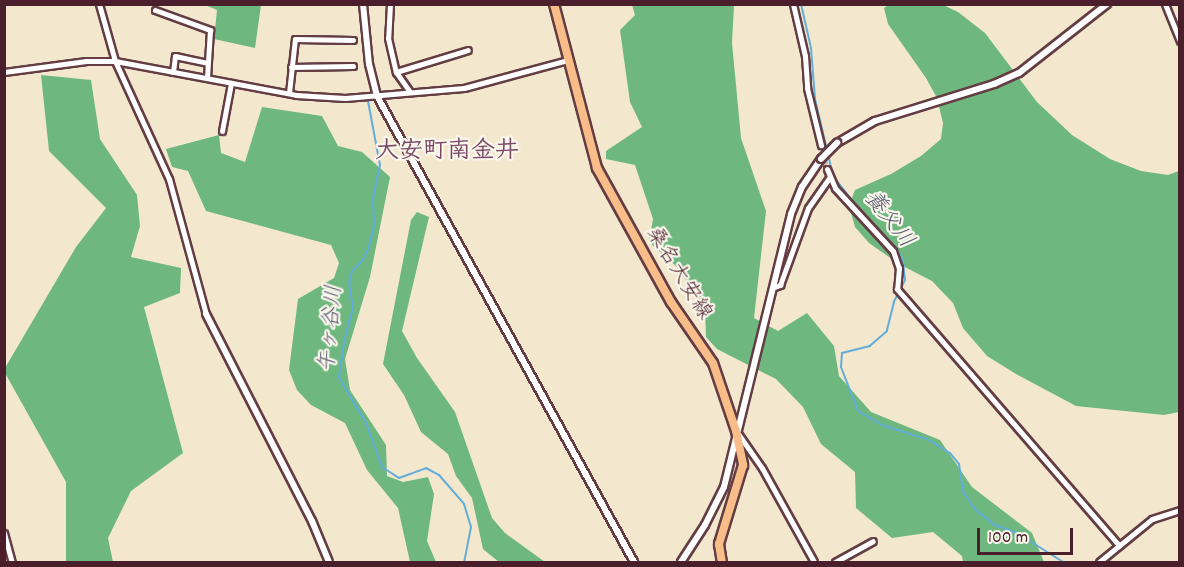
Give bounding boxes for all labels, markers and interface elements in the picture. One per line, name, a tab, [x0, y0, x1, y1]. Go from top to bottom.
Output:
district label: 大安町南金井	[375, 139, 519, 167]
water label: 養父川	[857, 186, 919, 254]
street label: 桑名大安線	[639, 223, 717, 325]
water label: 午ヶ谷川	[315, 284, 349, 374]
scale bar	[980, 516, 1076, 554]
text: 100 m	[988, 526, 1028, 551]

